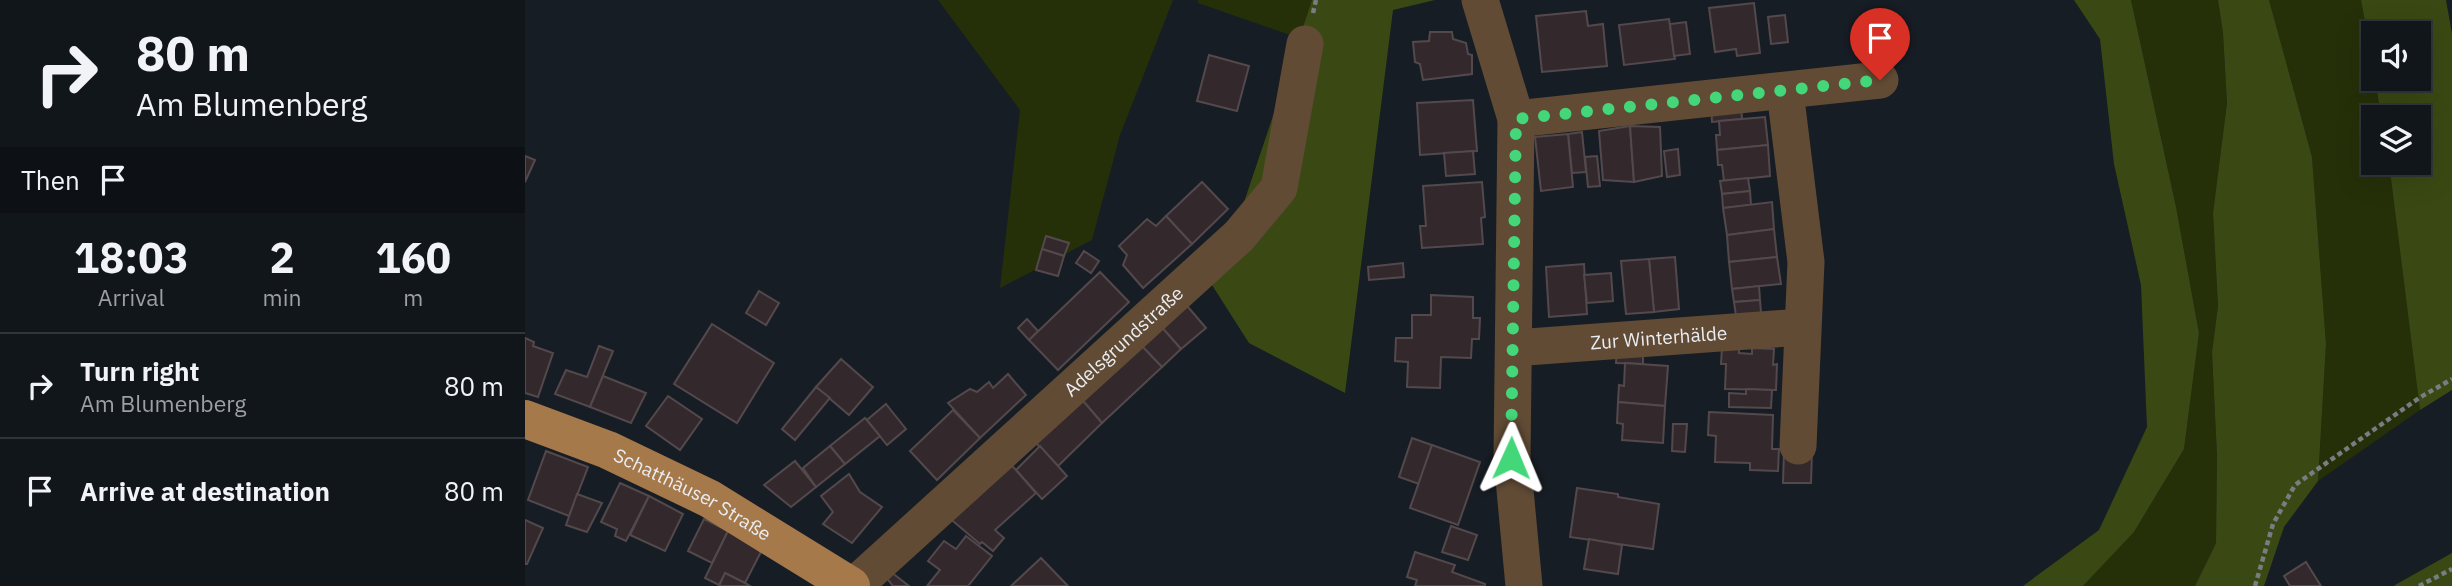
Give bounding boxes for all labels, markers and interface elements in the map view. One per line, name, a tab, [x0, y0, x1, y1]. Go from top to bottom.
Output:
pin	[1850, 8, 1910, 80]
icon: arrive	[1861, 19, 1899, 57]
text: 80 m	[136, 21, 250, 84]
map controls	[2361, 21, 2431, 175]
button: sound	[2361, 21, 2431, 91]
icon: right	[21, 28, 112, 119]
text: Am Blumenberg	[136, 83, 368, 125]
button: layers	[2361, 105, 2431, 175]
icon: arrive	[94, 161, 132, 199]
text: Then	[21, 163, 80, 197]
text: 18:03	[74, 230, 189, 285]
text: 2	[269, 230, 295, 285]
text: 160	[375, 230, 451, 285]
street label: Adelsgrundstraße	[1059, 281, 1188, 401]
text: Arrival	[98, 282, 165, 312]
text: min	[263, 282, 301, 312]
text: m	[403, 282, 423, 312]
street label: Zur Winterhälde	[1589, 320, 1728, 354]
text: Turn right	[80, 354, 199, 388]
icon: right	[21, 367, 59, 405]
text: 80 m	[444, 369, 504, 403]
text: Am Blumenberg	[80, 388, 246, 418]
position arrow	[1474, 421, 1548, 495]
street label: Schatthäuser Straße	[610, 443, 776, 546]
icon: arrive	[21, 472, 59, 510]
text: Arrive at destination	[80, 474, 330, 508]
text: 80 m	[444, 474, 504, 508]

